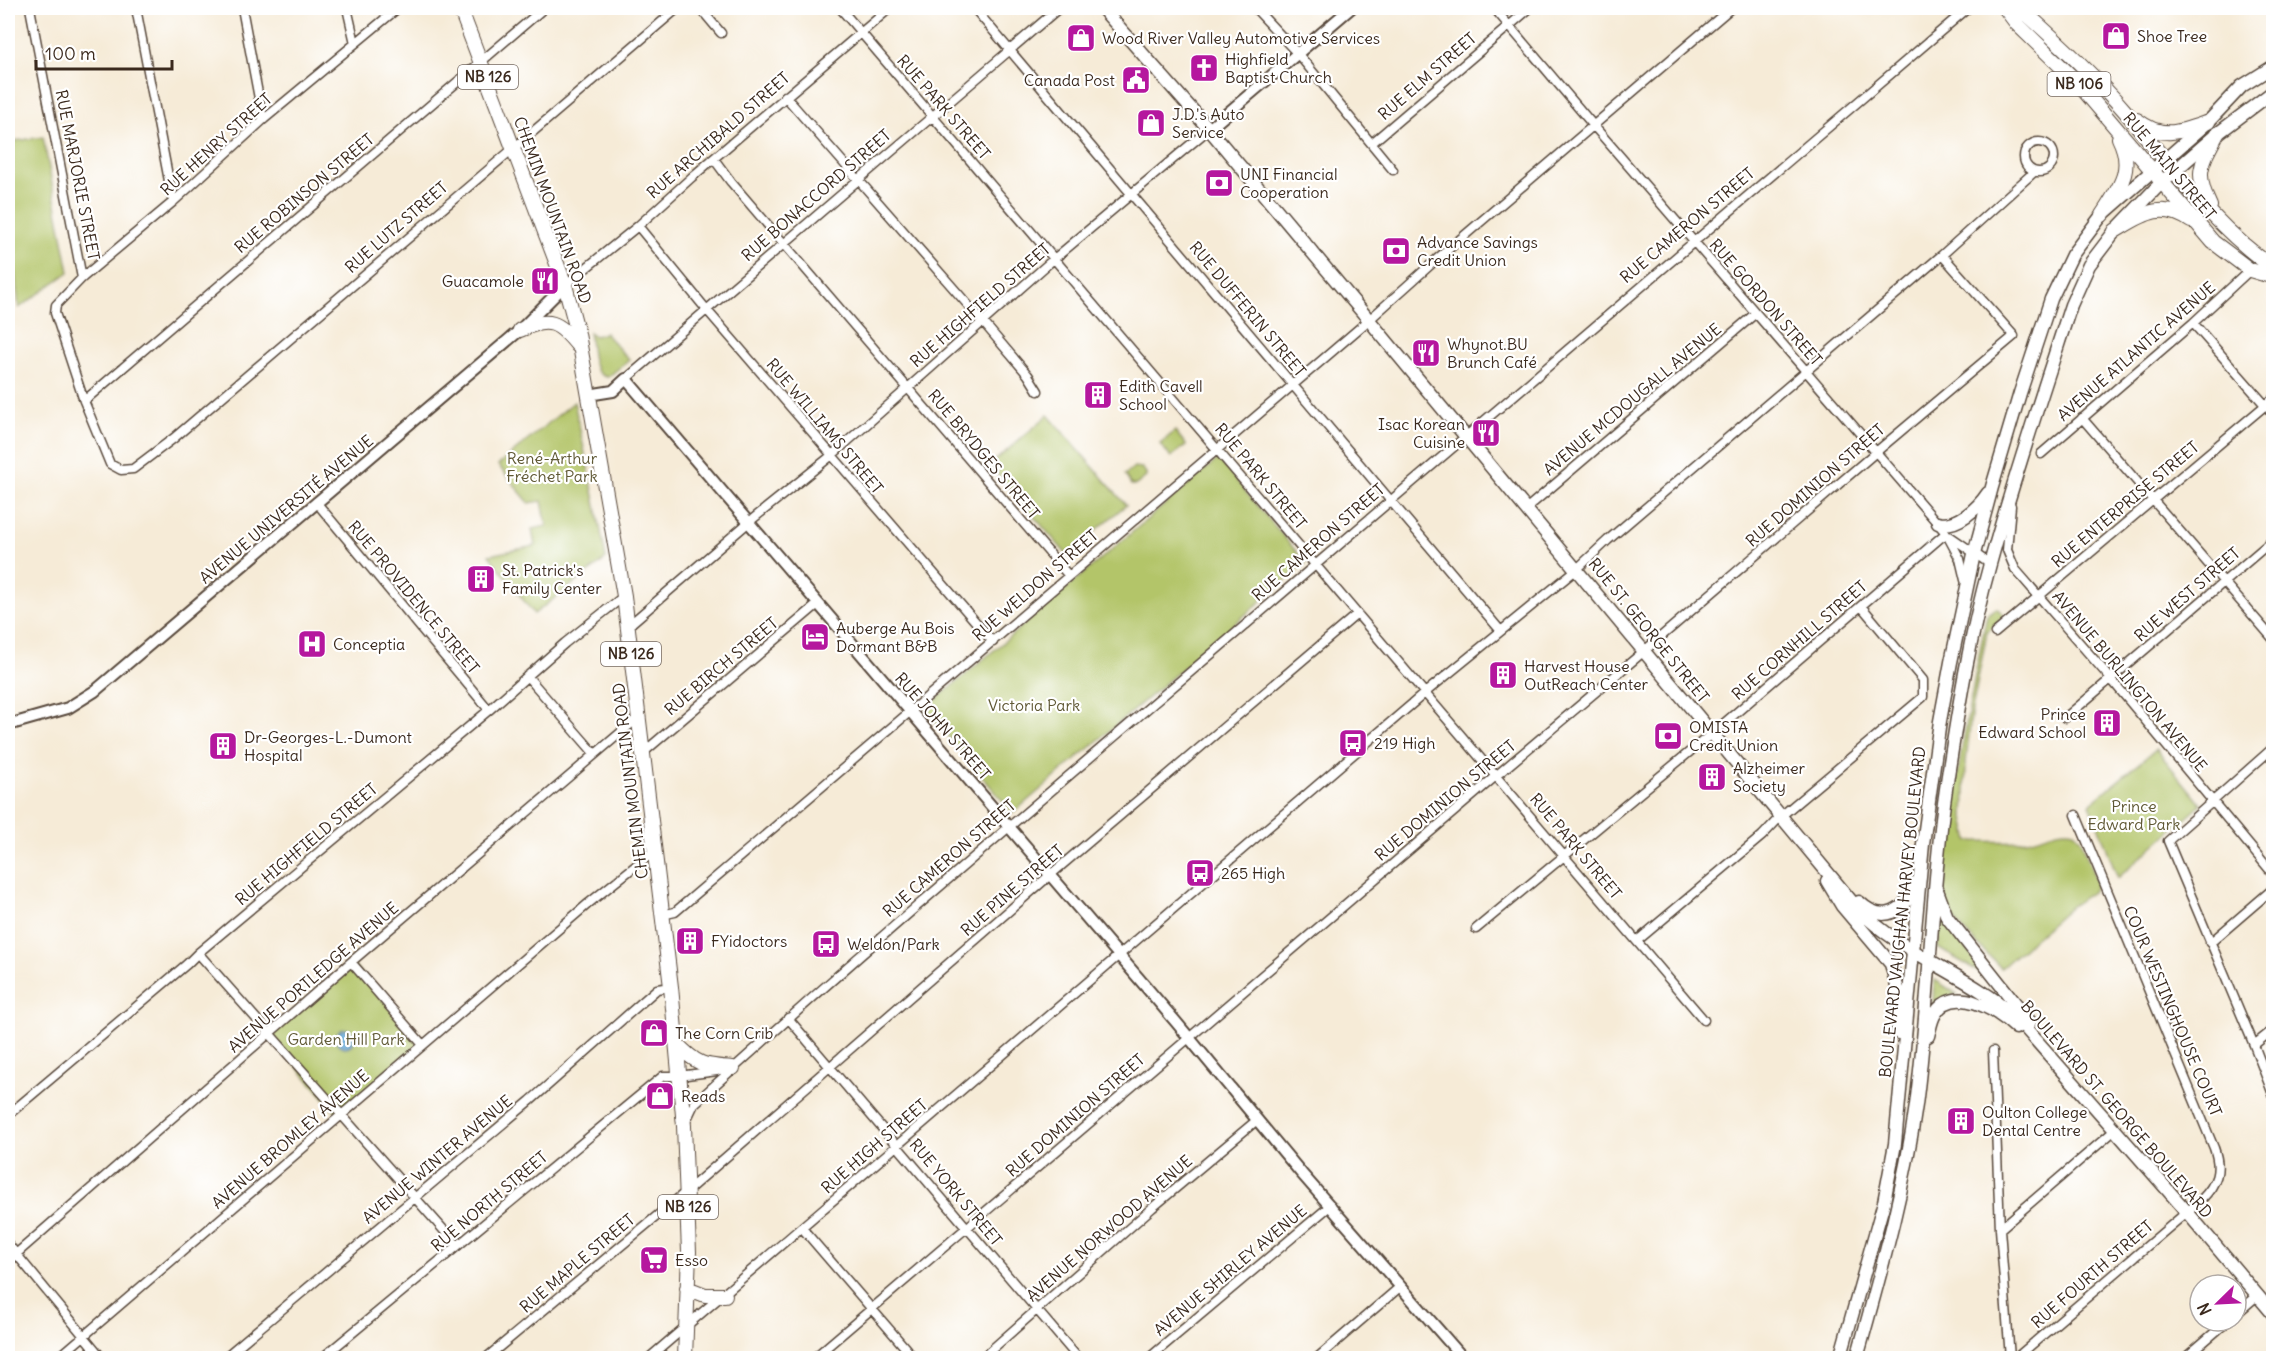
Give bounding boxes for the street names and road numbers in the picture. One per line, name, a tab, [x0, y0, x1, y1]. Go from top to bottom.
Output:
street label: RUE ELM STREET	[1374, 28, 1480, 124]
street label: RUE PARK STREET	[893, 51, 995, 163]
road number: NB 126	[458, 65, 518, 89]
street label: RUE ARCHIBALD STREET	[643, 68, 793, 202]
road number: NB 106	[2048, 72, 2110, 96]
street label: RUE MARJORIE STREET	[52, 88, 104, 262]
street label: RUE HENRY STREET	[156, 89, 276, 199]
street label: RUE MAIN STREET	[2119, 108, 2221, 224]
street label: CHEMIN MOUNTAIN ROAD	[510, 114, 596, 306]
street label: RUE BONACCORD STREET	[737, 125, 895, 265]
street label: RUE ROBINSON STREET	[230, 129, 378, 257]
street label: RUE CAMERON STREET	[1616, 163, 1758, 287]
street label: RUE LUTZ STREET	[341, 177, 451, 277]
street label: RUE GORDON STREET	[1705, 234, 1827, 370]
street label: RUE DUFFERIN STREET	[1185, 237, 1311, 381]
street label: RUE HIGHFIELD STREET	[906, 239, 1054, 371]
street label: AVENUE ATLANTIC AVENUE	[2053, 277, 2219, 425]
street label: AVENUE MCDOUGALL AVENUE	[1539, 319, 1725, 479]
street label: RUE WILLIAMS STREET	[762, 354, 888, 498]
street label: RUE BRYDGES STREET	[924, 385, 1044, 523]
street label: RUE PARK STREET	[1211, 419, 1311, 533]
street label: RUE DOMINION STREET	[1741, 419, 1889, 551]
street label: AVENUE UNIVERSITÉ AVENUE	[195, 430, 377, 588]
street label: RUE ENTERPRISE STREET	[2047, 437, 2203, 571]
street label: RUE CAMERON STREET	[1248, 479, 1388, 605]
street label: RUE PROVIDENCE STREET	[344, 517, 484, 677]
street label: RUE WELDON STREET	[968, 525, 1102, 645]
street label: RUE WEST STREET	[2130, 543, 2244, 645]
street label: RUE ST. GEORGE STREET	[1584, 554, 1714, 706]
street label: RUE CORNHILL STREET	[1727, 576, 1871, 704]
street label: AVENUE BURLINGTON AVENUE	[2048, 586, 2212, 776]
street label: RUE BIRCH STREET	[660, 613, 782, 719]
road number: NB 126	[601, 642, 661, 666]
street label: RUE JOHN STREET	[891, 668, 995, 784]
street label: CHEMIN MOUNTAIN ROAD	[608, 682, 652, 880]
street label: RUE DOMINION STREET	[1371, 735, 1519, 865]
street label: BOULEVARD VAUGHAN HARVEY BOULEVARD	[1875, 745, 1929, 1079]
street label: RUE HIGHFIELD STREET	[231, 779, 381, 909]
street label: RUE PARK STREET	[1526, 789, 1626, 903]
street label: RUE CAMERON STREET	[879, 795, 1019, 921]
street label: RUE PINE STREET	[957, 840, 1067, 940]
street label: AVENUE PORTLEDGE AVENUE	[224, 897, 402, 1057]
street label: COUR WESTINGHOUSE COURT	[2119, 903, 2227, 1119]
street label: BOULEVARD ST. GEORGE BOULEVARD	[2017, 996, 2217, 1222]
street label: RUE DOMINION STREET	[1001, 1049, 1149, 1181]
street label: AVENUE BROMLEY AVENUE	[207, 1065, 373, 1213]
street label: AVENUE WINTER AVENUE	[358, 1091, 516, 1227]
street label: RUE HIGH STREET	[817, 1095, 931, 1197]
street label: RUE YORK STREET	[905, 1134, 1007, 1250]
street label: RUE NORTH STREET	[427, 1146, 551, 1256]
street label: AVENUE NORWOOD AVENUE	[1022, 1151, 1196, 1305]
road number: NB 126	[658, 1195, 718, 1219]
street label: AVENUE SHIRLEY AVENUE	[1150, 1200, 1310, 1340]
street label: RUE MAPLE STREET	[516, 1209, 638, 1317]
street label: RUE FOURTH STREET	[2027, 1216, 2157, 1332]

